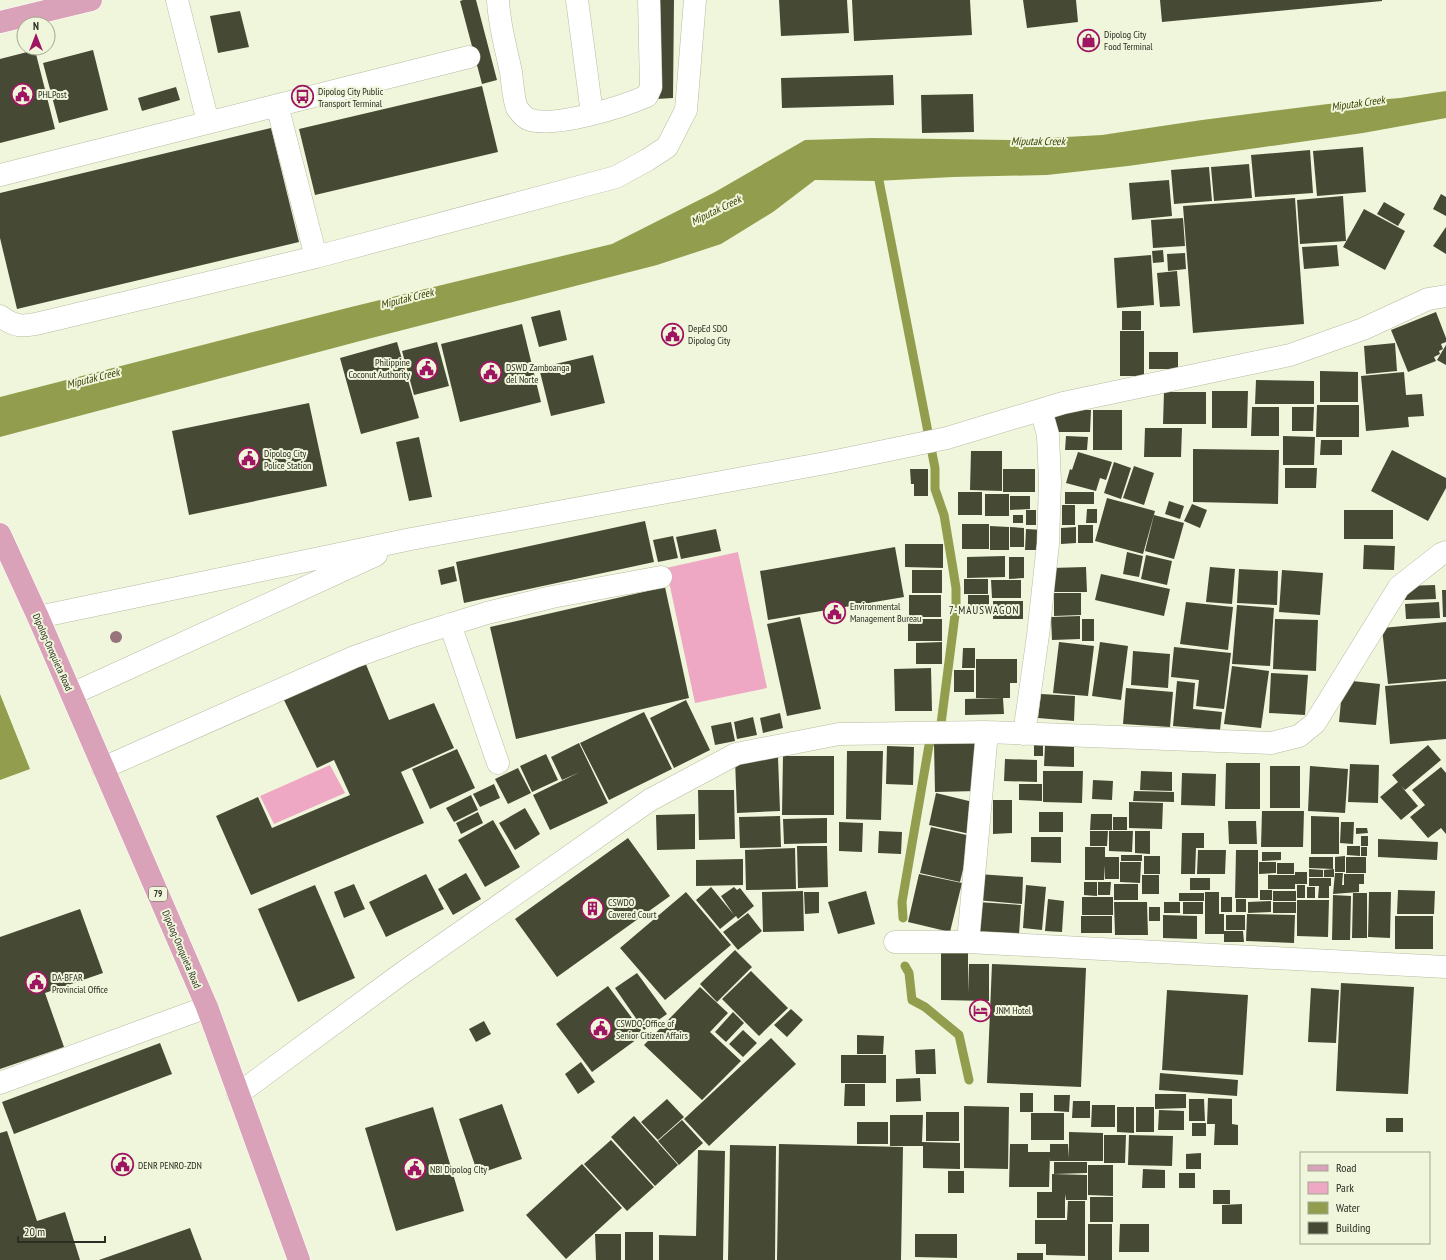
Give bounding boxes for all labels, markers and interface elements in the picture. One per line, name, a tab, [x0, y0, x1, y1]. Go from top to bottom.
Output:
north arrow	[16, 16, 56, 56]
text: N	[33, 19, 39, 33]
shop icon: Dipolog City Food Terminal	[1076, 27, 1102, 53]
place label: Dipolog City Food Terminal	[1104, 28, 1153, 53]
public building icon: PHLPost	[10, 81, 36, 107]
bus stop icon: Dipolog City Public Transport Terminal	[290, 84, 316, 110]
place label: Dipolog City Public Transport Terminal	[318, 85, 384, 110]
place label: PHLPost	[38, 88, 67, 101]
water label: Miputak Creek	[1330, 92, 1387, 114]
water label: Miputak Creek	[1011, 134, 1067, 148]
water label: Miputak Creek	[689, 191, 745, 228]
water label: Miputak Creek	[379, 284, 437, 311]
public building icon: DepEd SDO Dipolog City	[660, 321, 686, 347]
place label: DepEd SDO Dipolog City	[688, 322, 731, 347]
public building icon: Philippine Coconut Authority	[413, 355, 439, 381]
place label: Philippine Coconut Authority	[348, 356, 410, 381]
public building icon: DSWD Zamboanga del Norte	[478, 360, 504, 386]
place label: DSWD Zamboanga del Norte	[506, 361, 570, 386]
water label: Miputak Creek	[65, 364, 123, 391]
public building icon: Dipolog City Police Station	[236, 446, 262, 472]
place label: Dipolog City Police Station	[264, 447, 311, 472]
public building icon: Environmental Management Bureau	[821, 599, 847, 625]
place label: Environmental Management Bureau	[850, 600, 921, 625]
district label: 7-MAUSWAGON	[949, 603, 1019, 617]
street label: Dipolog-Oroquieta Road	[30, 611, 75, 693]
road number: 79	[149, 887, 167, 901]
building icon: CSWDO Covered Court	[579, 895, 605, 921]
place label: CSWDO Covered Court	[608, 896, 657, 921]
street label: Dipolog-Oroquieta Road	[159, 908, 204, 990]
public building icon: DA-BFAR Provincial Office	[24, 970, 50, 996]
place label: DA-BFAR Provincial Office	[52, 971, 108, 996]
hotel icon: JNM Hotel	[968, 997, 994, 1023]
place label: JNM Hotel	[995, 1004, 1032, 1017]
public building icon: CSWDO-Office of Senior Citizen Affairs	[587, 1016, 613, 1042]
place label: CSWDO-Office of Senior Citizen Affairs	[616, 1017, 688, 1042]
public building icon: DENR PENRO-ZDN	[110, 1152, 136, 1178]
legend	[1300, 1152, 1430, 1244]
public building icon: NBI Dipolog CIty	[402, 1156, 428, 1182]
place label: DENR PENRO-ZDN	[138, 1159, 202, 1172]
text: Road	[1336, 1160, 1356, 1175]
place label: NBI Dipolog CIty	[430, 1163, 487, 1176]
text: Park	[1336, 1180, 1354, 1195]
text: Water	[1336, 1200, 1361, 1215]
scale bar	[18, 1218, 105, 1244]
text: Building	[1336, 1220, 1371, 1235]
text: 20 m	[24, 1224, 45, 1239]

